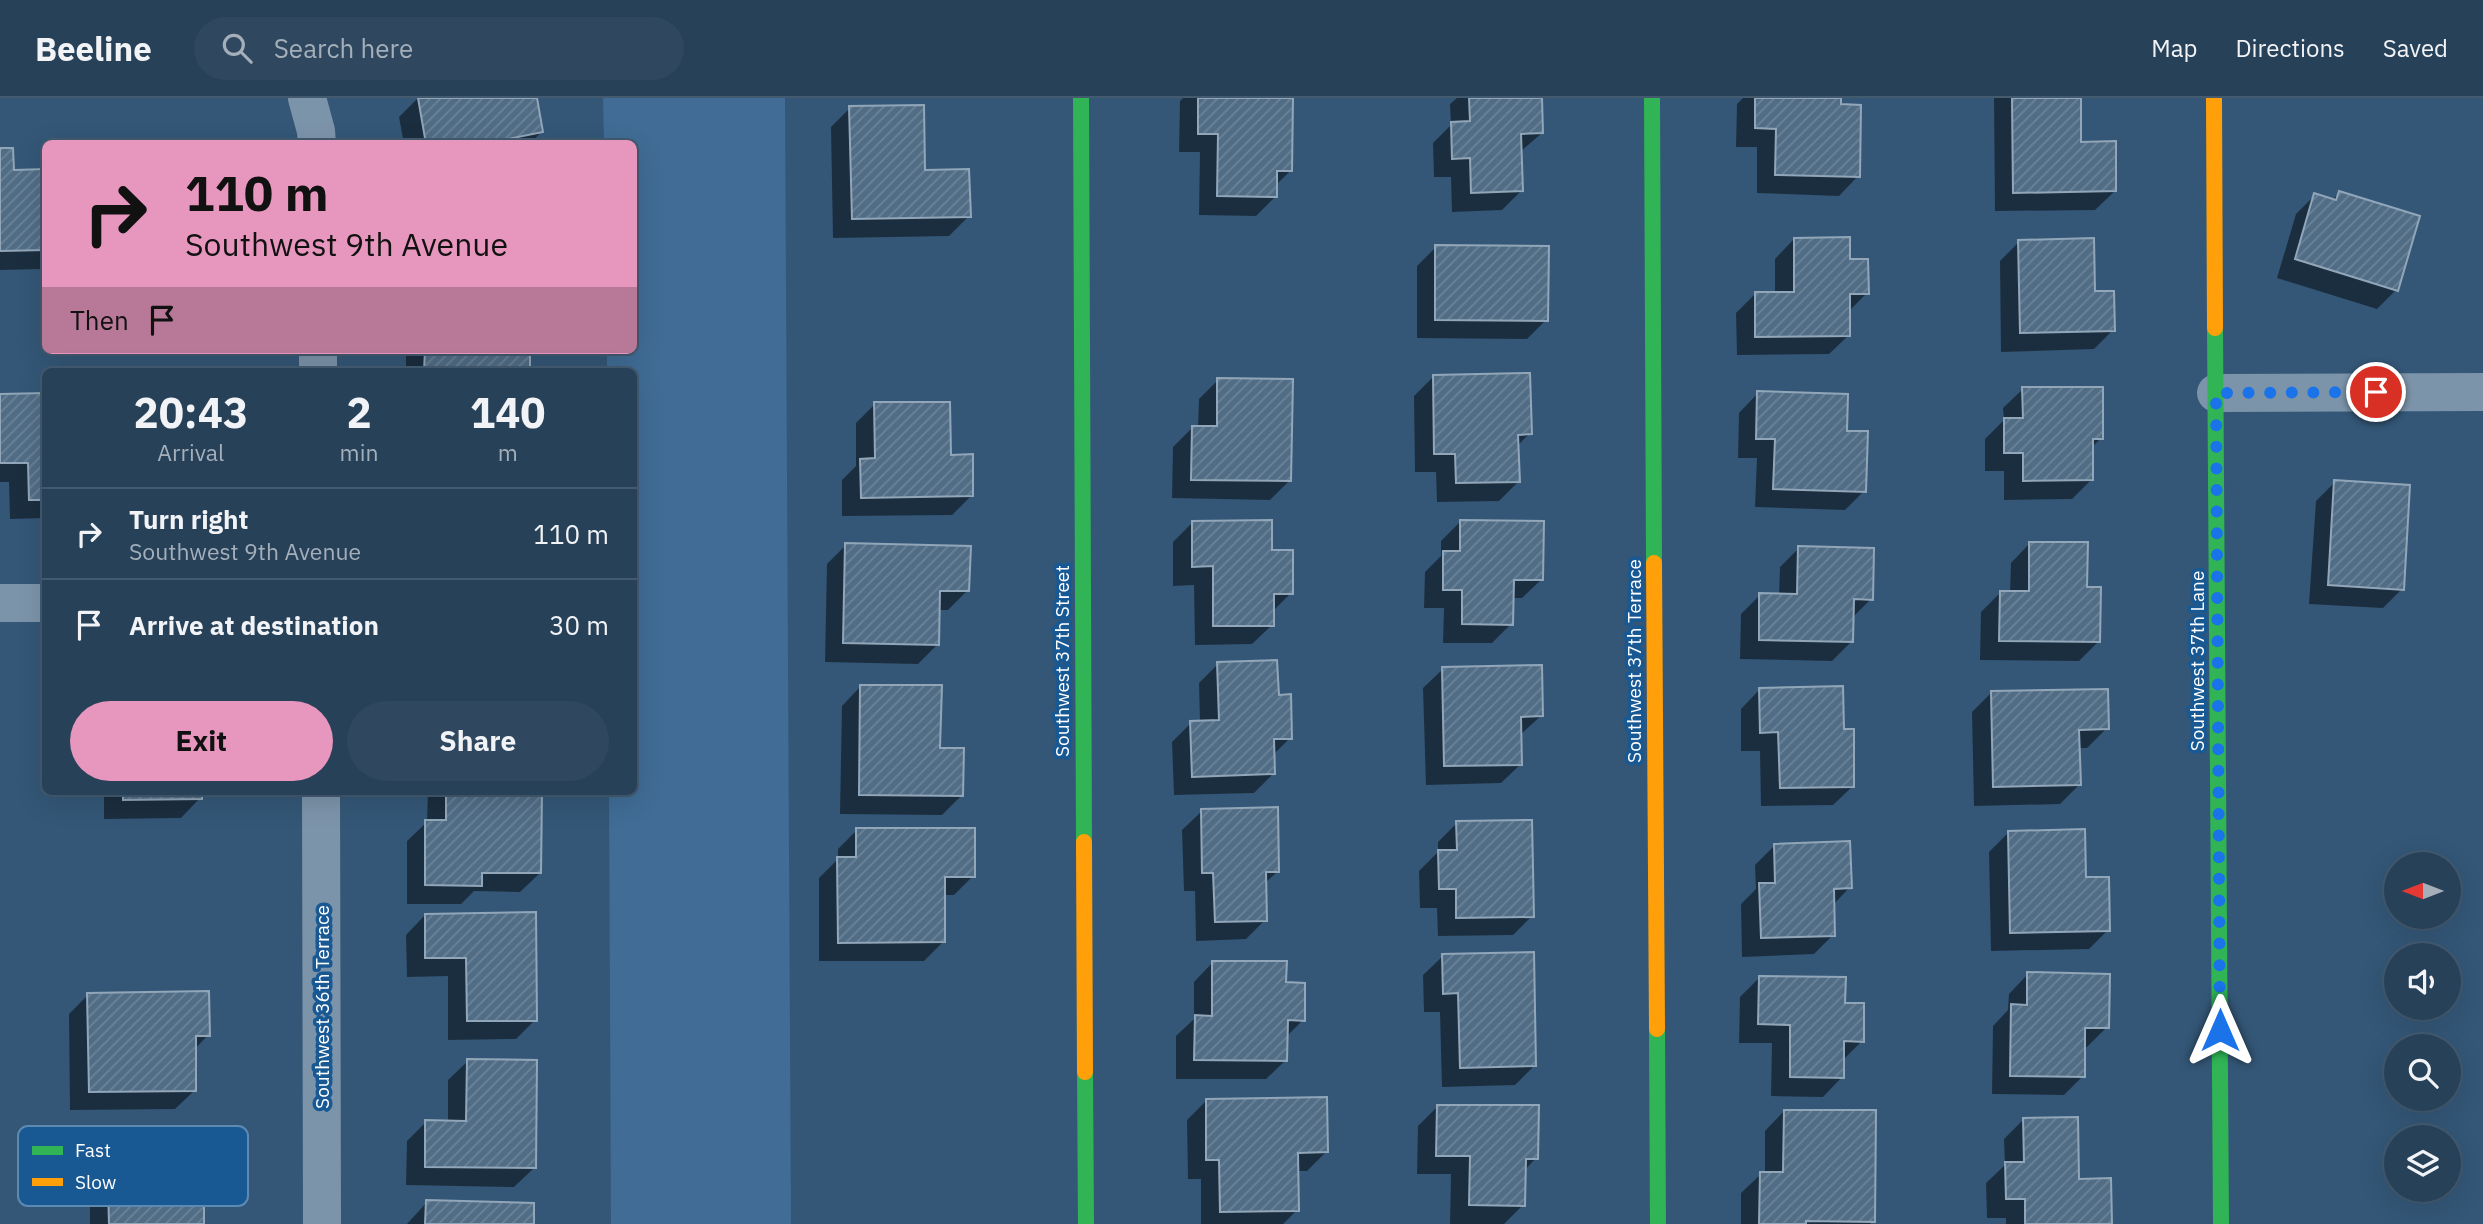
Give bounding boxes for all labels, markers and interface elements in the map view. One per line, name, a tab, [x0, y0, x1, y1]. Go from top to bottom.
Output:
search box	[194, 17, 684, 80]
text: Beeline	[35, 27, 152, 70]
icon: search	[218, 29, 256, 67]
text: Search here	[274, 31, 413, 65]
text: Map	[2151, 32, 2197, 64]
text: Directions	[2235, 32, 2345, 64]
text: Saved	[2383, 32, 2448, 64]
text: 110 m	[185, 161, 329, 224]
icon: right	[70, 168, 161, 259]
text: Southwest 9th Avenue	[185, 223, 508, 265]
icon: arrive	[143, 301, 181, 339]
text: Then	[70, 303, 129, 337]
pin	[2346, 362, 2406, 422]
icon: arrive	[2357, 373, 2395, 411]
text: 20:43	[133, 385, 248, 440]
text: 2	[346, 385, 372, 440]
text: 140	[470, 385, 546, 440]
text: Arrival	[157, 437, 224, 467]
text: min	[340, 437, 378, 467]
text: m	[498, 437, 518, 467]
text: Turn right	[129, 502, 248, 536]
icon: right	[70, 515, 108, 553]
text: 110 m	[533, 517, 609, 551]
text: Southwest 9th Avenue	[129, 536, 361, 566]
street label: Southwest 37th Terrace	[1622, 559, 1646, 763]
street label: Southwest 37th Street	[1050, 565, 1074, 757]
street label: Southwest 37th Lane	[2185, 571, 2209, 751]
icon: arrive	[70, 606, 108, 644]
text: Arrive at destination	[129, 608, 379, 642]
text: 30 m	[549, 608, 609, 642]
button: Exit	[70, 701, 333, 781]
button: Share	[347, 701, 609, 781]
north arrow	[2384, 852, 2460, 929]
map controls	[2384, 852, 2461, 1202]
street label: Southwest 36th Terrace	[310, 905, 334, 1109]
button: sound	[2384, 943, 2461, 1020]
position arrow	[2183, 993, 2257, 1067]
button: search	[2384, 1034, 2461, 1111]
button: layers	[2384, 1125, 2461, 1202]
legend	[18, 1126, 248, 1206]
text: Fast	[75, 1138, 111, 1162]
text: Slow	[75, 1170, 116, 1194]

